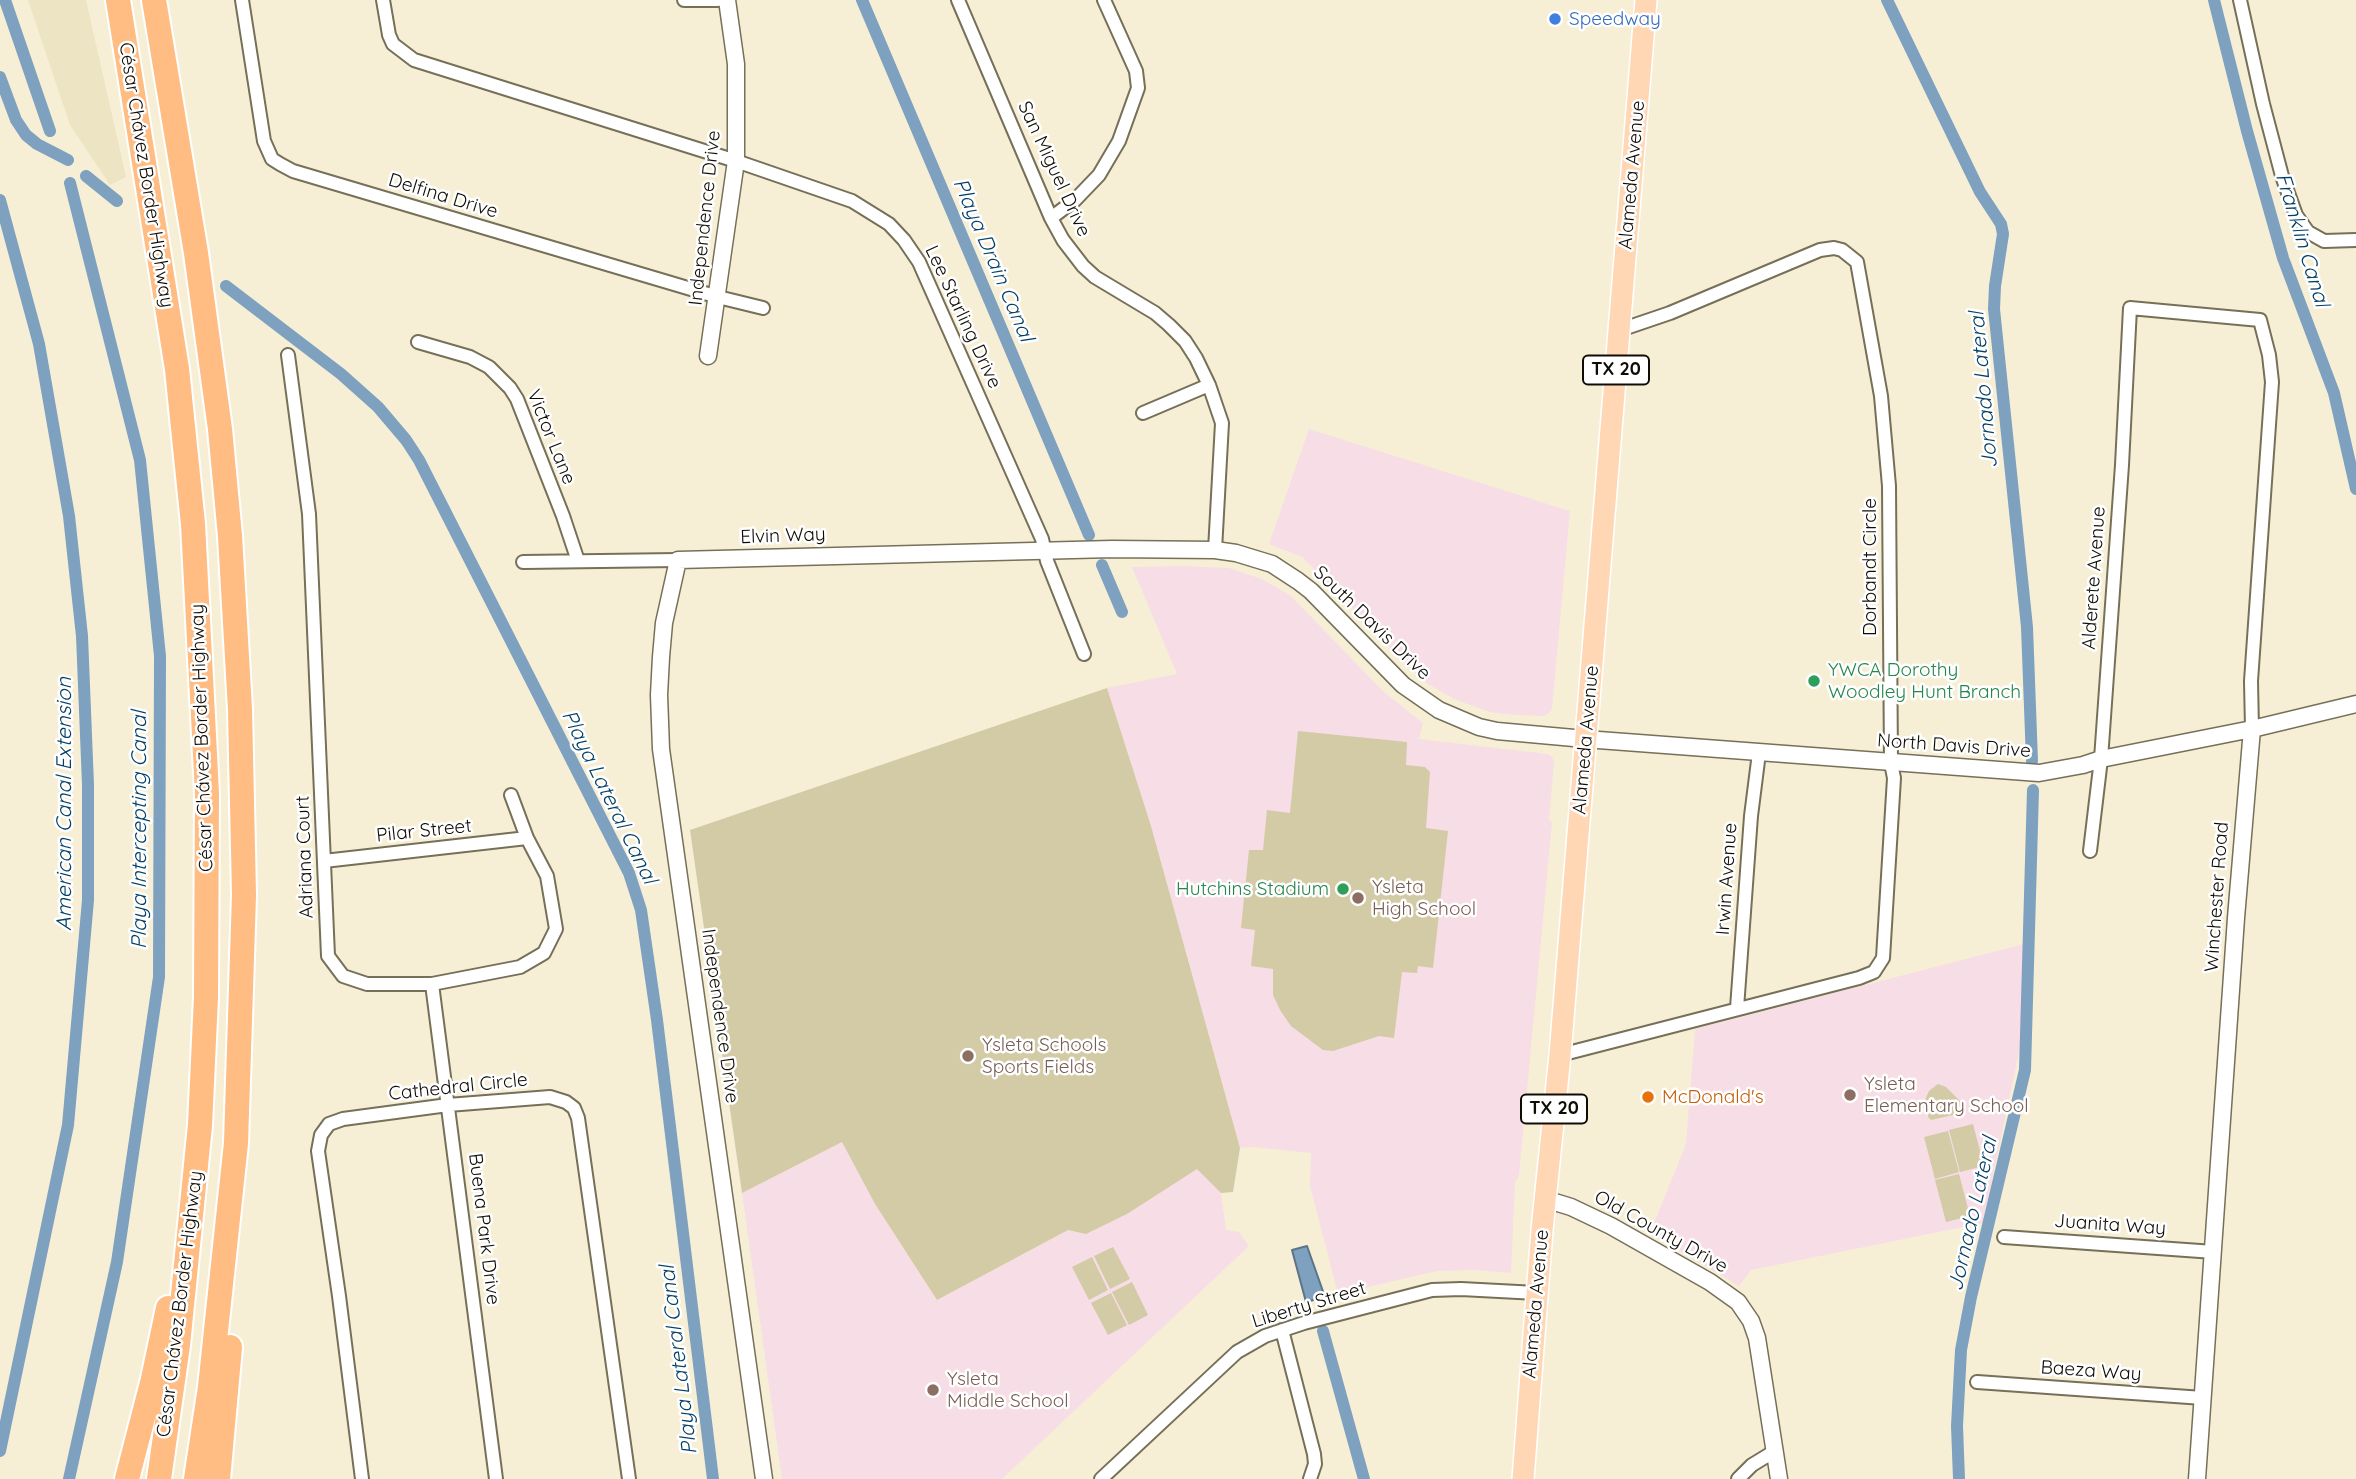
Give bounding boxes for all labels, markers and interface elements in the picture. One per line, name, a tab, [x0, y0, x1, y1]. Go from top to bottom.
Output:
place label: Speedway	[1569, 8, 1661, 30]
marker: Speedway	[1547, 11, 1563, 27]
street label: César Chávez Border Highway	[114, 41, 178, 309]
street label: San Miguel Drive	[1013, 98, 1095, 240]
street label: Alameda Avenue	[1614, 100, 1650, 250]
street label: Independence Drive	[684, 129, 726, 307]
street label: Delfina Drive	[386, 169, 500, 223]
water label: Franklin Canal	[2270, 170, 2334, 310]
water label: Playa Drain Canal	[947, 175, 1039, 345]
street label: Lee Starling Drive	[920, 242, 1006, 392]
water label: Jornado Lateral	[1965, 311, 2003, 469]
road number: TX 20	[1583, 356, 1649, 384]
street label: Victor Lane	[522, 386, 580, 488]
street label: Dorbandt Circle	[1859, 498, 1881, 636]
street label: Alderete Avenue	[2078, 506, 2110, 650]
street label: Elvin Way	[740, 523, 826, 549]
street label: South Davis Drive	[1309, 561, 1435, 685]
street label: César Chávez Border Highway	[186, 604, 218, 872]
place label: YWCA Dorothy Woodley Hunt Branch	[1828, 659, 2021, 703]
street label: Alameda Avenue	[1568, 665, 1604, 815]
marker: YWCA Dorothy Woodley Hunt Branch	[1806, 673, 1822, 689]
water label: American Canal Extension	[52, 677, 78, 931]
water label: Playa Lateral Canal	[556, 706, 662, 888]
water label: Playa Intercepting Canal	[127, 711, 153, 949]
street label: North Davis Drive	[1876, 729, 2032, 763]
street label: Adriana Court	[291, 795, 319, 919]
street label: Pilar Street	[375, 815, 473, 847]
street label: Winchester Road	[2200, 821, 2234, 973]
street label: Irwin Avenue	[1712, 822, 1742, 936]
place label: Ysleta High School	[1372, 876, 1476, 920]
place label: Hutchins Stadium	[1176, 878, 1329, 900]
marker: Hutchins Stadium	[1335, 881, 1351, 897]
marker: Ysleta High School	[1350, 890, 1366, 906]
street label: Independence Drive	[696, 927, 744, 1105]
place label: Ysleta Schools Sports Fields	[982, 1034, 1106, 1078]
marker: Ysleta Schools Sports Fields	[960, 1048, 976, 1064]
street label: Cathedral Circle	[387, 1068, 529, 1106]
place label: Ysleta Elementary School	[1864, 1073, 2029, 1117]
place label: McDonald's	[1662, 1086, 1764, 1108]
marker: Ysleta Elementary School	[1842, 1087, 1858, 1103]
marker: McDonald's	[1640, 1089, 1656, 1105]
road number: TX 20	[1521, 1094, 1587, 1124]
water label: Jornado Lateral	[1943, 1135, 2003, 1293]
street label: Buena Park Drive	[463, 1152, 505, 1306]
street label: César Chávez Border Highway	[152, 1169, 208, 1439]
street label: Old County Drive	[1590, 1186, 1732, 1278]
street label: Juanita Way	[2053, 1210, 2167, 1240]
street label: Alameda Avenue	[1518, 1229, 1554, 1379]
water label: Playa Lateral Canal	[655, 1264, 703, 1456]
street label: Liberty Street	[1249, 1277, 1369, 1333]
street label: Baeza Way	[2040, 1356, 2142, 1386]
place label: Ysleta Middle School	[947, 1368, 1069, 1412]
marker: Ysleta Middle School	[925, 1382, 941, 1398]

